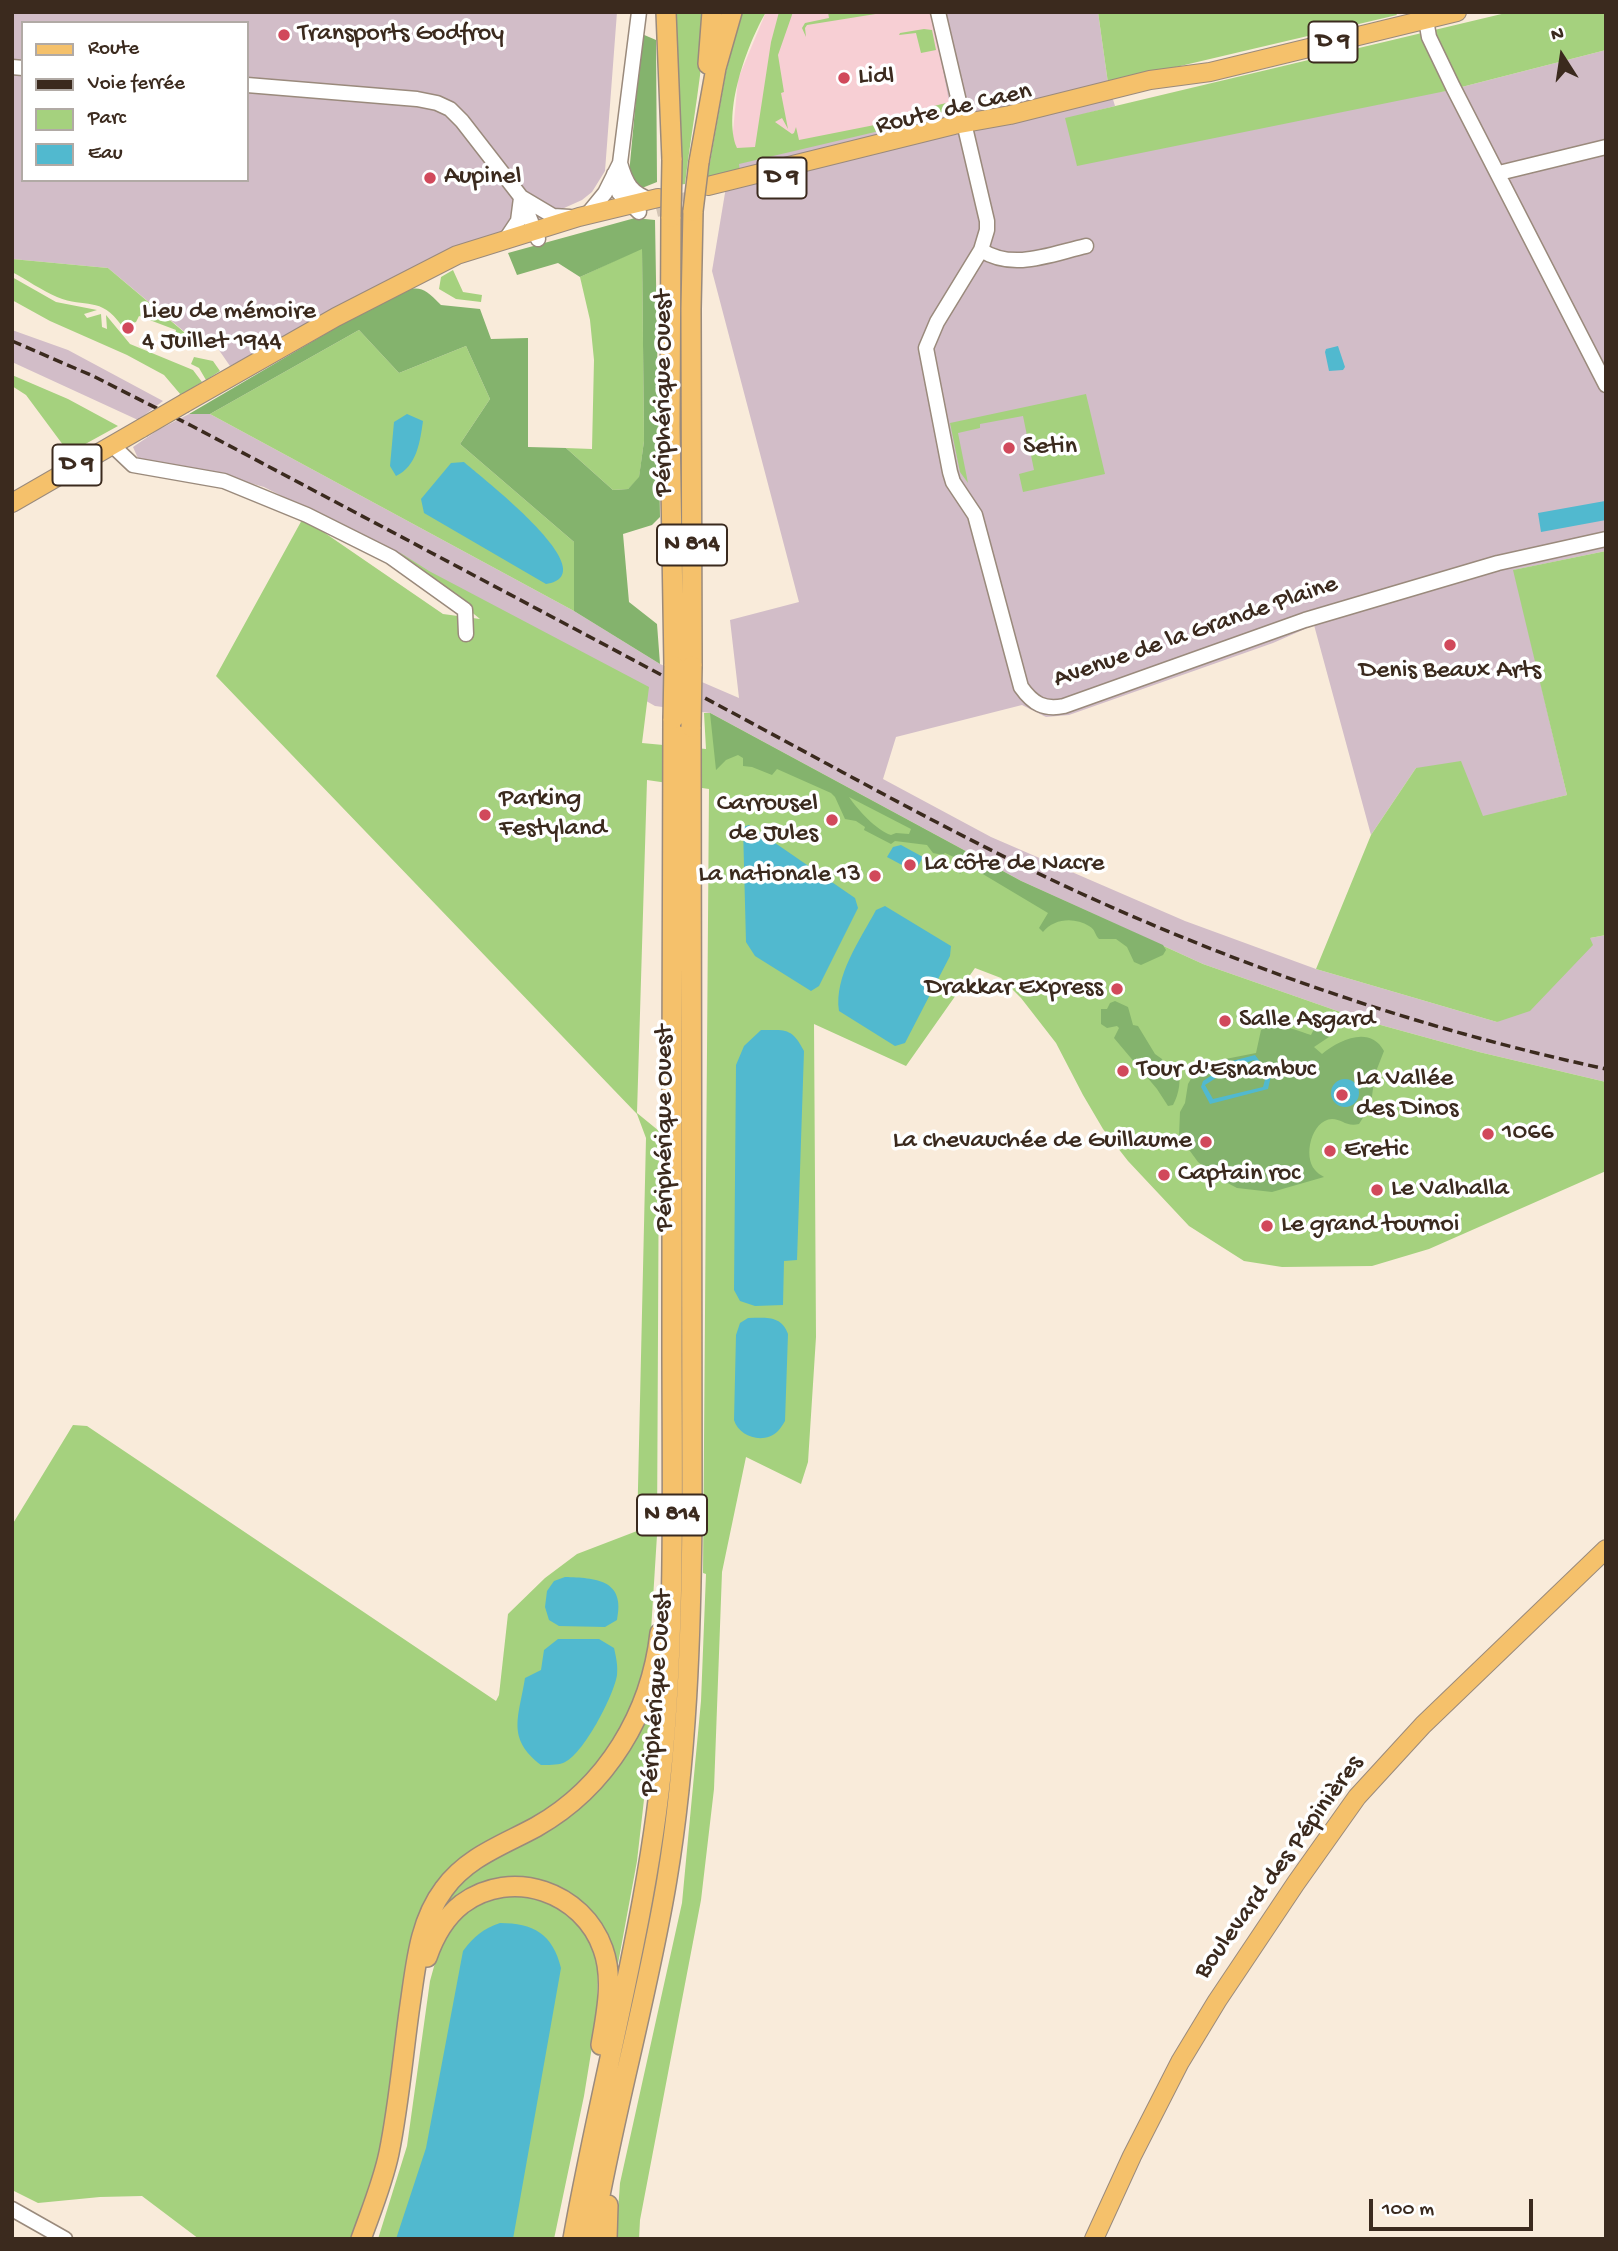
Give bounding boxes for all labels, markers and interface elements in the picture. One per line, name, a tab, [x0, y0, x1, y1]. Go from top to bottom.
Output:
place label: Transports Godfroy	[298, 19, 504, 51]
legend	[21, 21, 248, 182]
north arrow	[1527, 21, 1597, 91]
road number: D 9	[1308, 22, 1358, 62]
text: N	[1549, 22, 1566, 48]
marker: Transports Godfroy	[276, 27, 292, 43]
text: Route	[88, 37, 139, 62]
place label: Lidl	[858, 62, 894, 94]
marker: Lidl	[836, 70, 852, 86]
text: Voie ferrée	[88, 72, 185, 97]
street label: Route de Caen	[873, 77, 1035, 143]
text: Parc	[88, 107, 126, 132]
text: Eau	[88, 142, 123, 167]
road number: D 9	[758, 158, 806, 198]
place label: Aupinel	[444, 162, 521, 194]
marker: Aupinel	[422, 170, 438, 186]
street label: Périphérique Ouest	[649, 290, 681, 496]
place label: Lieu de mémoire 4 Juillet 1944	[142, 297, 316, 358]
marker: Lieu de mémoire 4 Juillet 1944	[120, 320, 136, 336]
place label: Setin	[1023, 432, 1077, 464]
marker: Setin	[1001, 440, 1017, 456]
road number: D 9	[52, 444, 102, 486]
road number: N 814	[657, 524, 727, 566]
street label: Avenue de la Grande Plaine	[1050, 570, 1342, 696]
marker: Denis Beaux Arts	[1442, 637, 1458, 653]
place label: Denis Beaux Arts	[1359, 656, 1541, 688]
place label: Parking Festyland	[499, 784, 606, 846]
place label: Carrousel de Jules	[717, 789, 818, 850]
marker: Parking Festyland	[477, 807, 493, 823]
marker: Carrousel de Jules	[824, 812, 840, 828]
place label: La côte de Nacre	[924, 849, 1104, 881]
marker: La côte de Nacre	[902, 857, 918, 873]
place label: La nationale 13	[698, 860, 861, 892]
marker: La nationale 13	[867, 868, 883, 884]
place label: Drakkar Express	[925, 973, 1103, 1005]
marker: Drakkar Express	[1109, 981, 1125, 997]
place label: Salle Asgard	[1239, 1005, 1375, 1037]
marker: Salle Asgard	[1217, 1013, 1233, 1029]
street label: Périphérique Ouest	[650, 1025, 682, 1231]
place label: Tour d'Esnambuc	[1137, 1055, 1316, 1087]
marker: Tour d'Esnambuc	[1115, 1063, 1131, 1079]
place label: La Vallée des Dinos	[1356, 1064, 1458, 1126]
marker: La Vallée des Dinos	[1334, 1087, 1350, 1103]
place label: 1066	[1502, 1118, 1554, 1150]
place label: La chevauchée de Guillaume	[893, 1126, 1192, 1158]
marker: 1066	[1480, 1126, 1496, 1142]
marker: La chevauchée de Guillaume	[1198, 1134, 1214, 1150]
place label: Eretic	[1344, 1135, 1408, 1167]
marker: Eretic	[1322, 1143, 1338, 1159]
place label: Captain roc	[1178, 1159, 1300, 1191]
marker: Captain roc	[1156, 1167, 1172, 1183]
place label: Le Valhalla	[1391, 1174, 1509, 1206]
marker: Le Valhalla	[1369, 1182, 1385, 1198]
place label: Le grand tournoi	[1281, 1210, 1459, 1242]
marker: Le grand tournoi	[1259, 1218, 1275, 1234]
road number: N 814	[637, 1494, 707, 1535]
street label: Périphérique Ouest	[635, 1589, 681, 1797]
street label: Boulevard des Pépinières	[1188, 1750, 1372, 1986]
scale bar	[1373, 2184, 1538, 2228]
text: 100 m	[1382, 2198, 1434, 2223]

